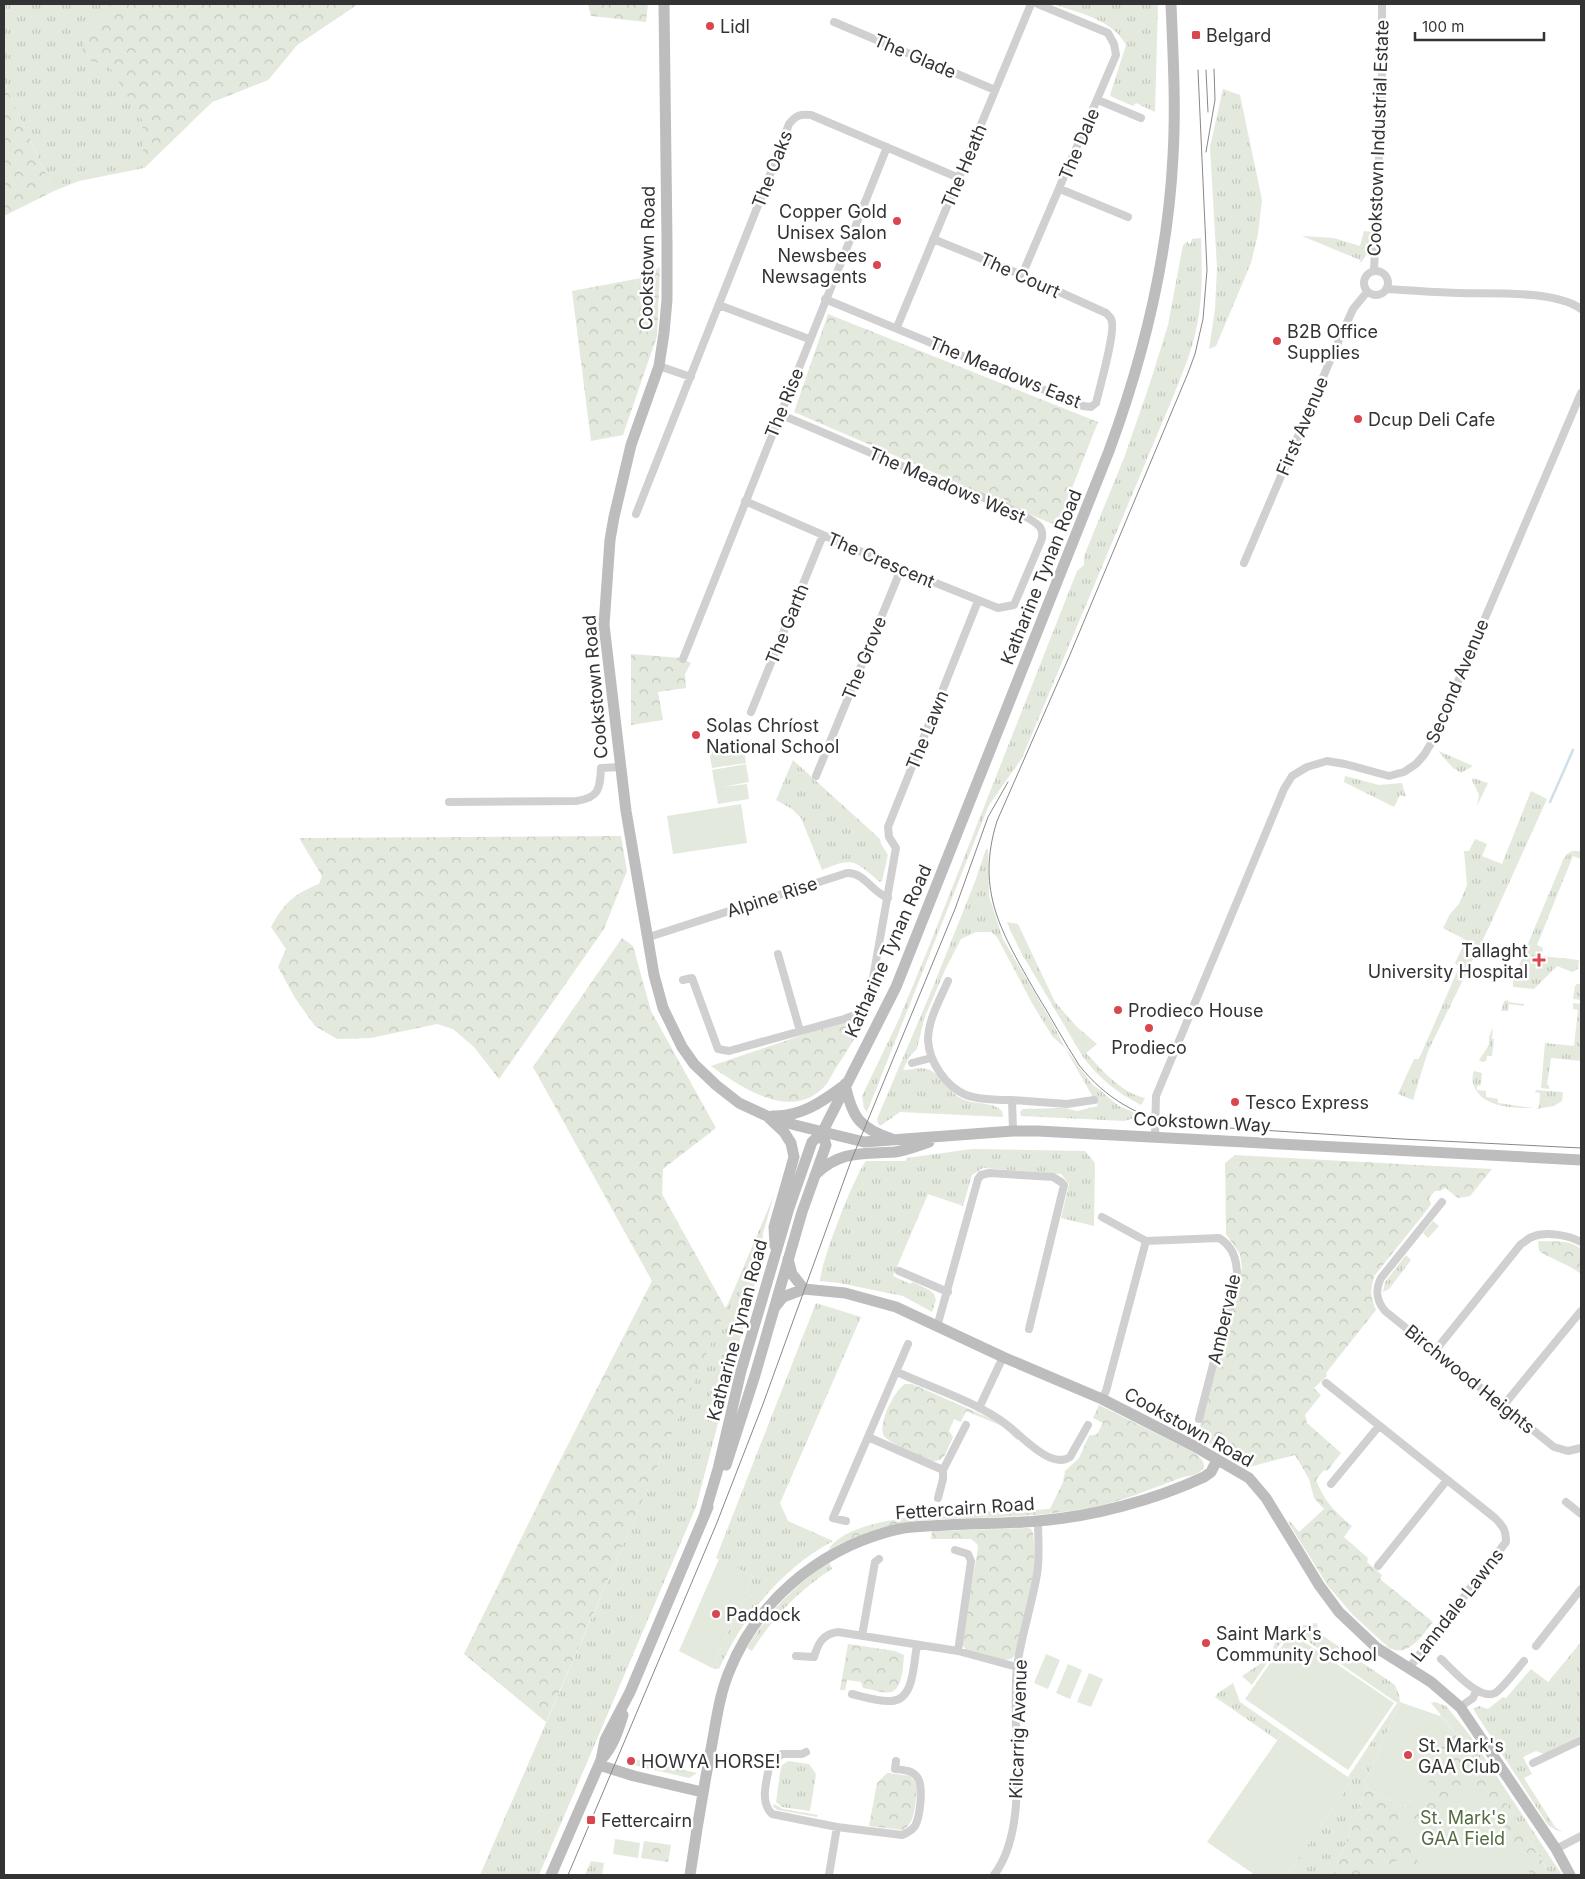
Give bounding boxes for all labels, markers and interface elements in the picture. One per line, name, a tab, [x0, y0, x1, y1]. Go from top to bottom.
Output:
scale bar	[1415, 10, 1544, 42]
place label: Lidl	[720, 16, 750, 37]
text: 100 m	[1422, 17, 1464, 36]
street label: Cookstown Industrial Estate	[1363, 19, 1393, 257]
marker: Lidl	[704, 20, 716, 32]
place label: Belgard	[1206, 25, 1271, 46]
street label: The Glade	[871, 29, 959, 83]
marker: Belgard	[1190, 29, 1202, 41]
street label: The Dale	[1055, 105, 1103, 183]
street label: The Heath	[937, 121, 991, 211]
street label: The Oaks	[748, 127, 796, 211]
street label: Cookstown Road	[635, 186, 659, 330]
place label: Copper Gold Unisex Salon	[777, 201, 887, 243]
marker: Copper Gold Unisex Salon	[891, 215, 903, 227]
place label: Newsbees Newsagents	[762, 245, 867, 287]
street label: The Court	[977, 248, 1063, 302]
marker: Newsbees Newsagents	[871, 259, 883, 271]
place label: B2B Office Supplies	[1287, 321, 1378, 363]
street label: The Meadows East	[926, 332, 1084, 412]
marker: B2B Office Supplies	[1271, 335, 1283, 347]
street label: The Rise	[760, 365, 808, 441]
street label: First Avenue	[1272, 373, 1332, 479]
place label: Dcup Deli Cafe	[1368, 409, 1495, 430]
marker: Dcup Deli Cafe	[1352, 413, 1364, 425]
street label: The Meadows West	[865, 442, 1029, 528]
street label: Katharine Tynan Road	[996, 486, 1086, 668]
street label: The Crescent	[824, 528, 938, 592]
street label: The Garth	[761, 581, 813, 667]
street label: The Grove	[838, 613, 890, 703]
street label: Cookstown Road	[578, 614, 612, 760]
street label: Second Avenue	[1421, 616, 1493, 746]
street label: The Lawn	[902, 687, 952, 773]
place label: Solas Chríost National School	[706, 715, 839, 757]
marker: Solas Chríost National School	[690, 729, 702, 741]
street label: Katharine Tynan Road	[840, 861, 936, 1041]
street label: Alpine Rise	[724, 872, 820, 922]
place label: Tallaght University Hospital	[1368, 940, 1528, 982]
marker: Tallaght University Hospital	[1532, 953, 1546, 967]
place label: Prodieco House	[1128, 1000, 1264, 1021]
marker: Prodieco House	[1112, 1004, 1124, 1016]
marker: Prodieco	[1143, 1022, 1155, 1034]
place label: Prodieco	[1111, 1037, 1187, 1058]
place label: Tesco Express	[1245, 1092, 1369, 1113]
marker: Tesco Express	[1229, 1096, 1241, 1108]
street label: Cookstown Way	[1133, 1108, 1271, 1136]
street label: Katharine Tynan Road	[703, 1237, 771, 1423]
street label: Ambervale	[1203, 1272, 1245, 1366]
street label: Birchwood Heights	[1401, 1320, 1539, 1438]
street label: Cookstown Road	[1121, 1383, 1257, 1471]
street label: Fettercairn Road	[895, 1493, 1035, 1523]
street label: Lanndale Lawns	[1406, 1544, 1508, 1666]
place label: Paddock	[726, 1604, 801, 1625]
marker: Paddock	[710, 1608, 722, 1620]
place label: Saint Mark's Community School	[1216, 1623, 1377, 1665]
marker: Saint Mark's Community School	[1200, 1637, 1212, 1649]
street label: Kilcarrig Avenue	[1005, 1659, 1031, 1799]
place label: St. Mark's GAA Club	[1418, 1735, 1504, 1777]
marker: St. Mark's GAA Club	[1402, 1749, 1414, 1761]
place label: HOWYA HORSE!	[641, 1751, 781, 1772]
marker: HOWYA HORSE!	[625, 1755, 637, 1767]
park label: St. Mark's GAA Field	[1420, 1807, 1506, 1849]
place label: Fettercairn	[601, 1810, 692, 1831]
marker: Fettercairn	[585, 1814, 597, 1826]

